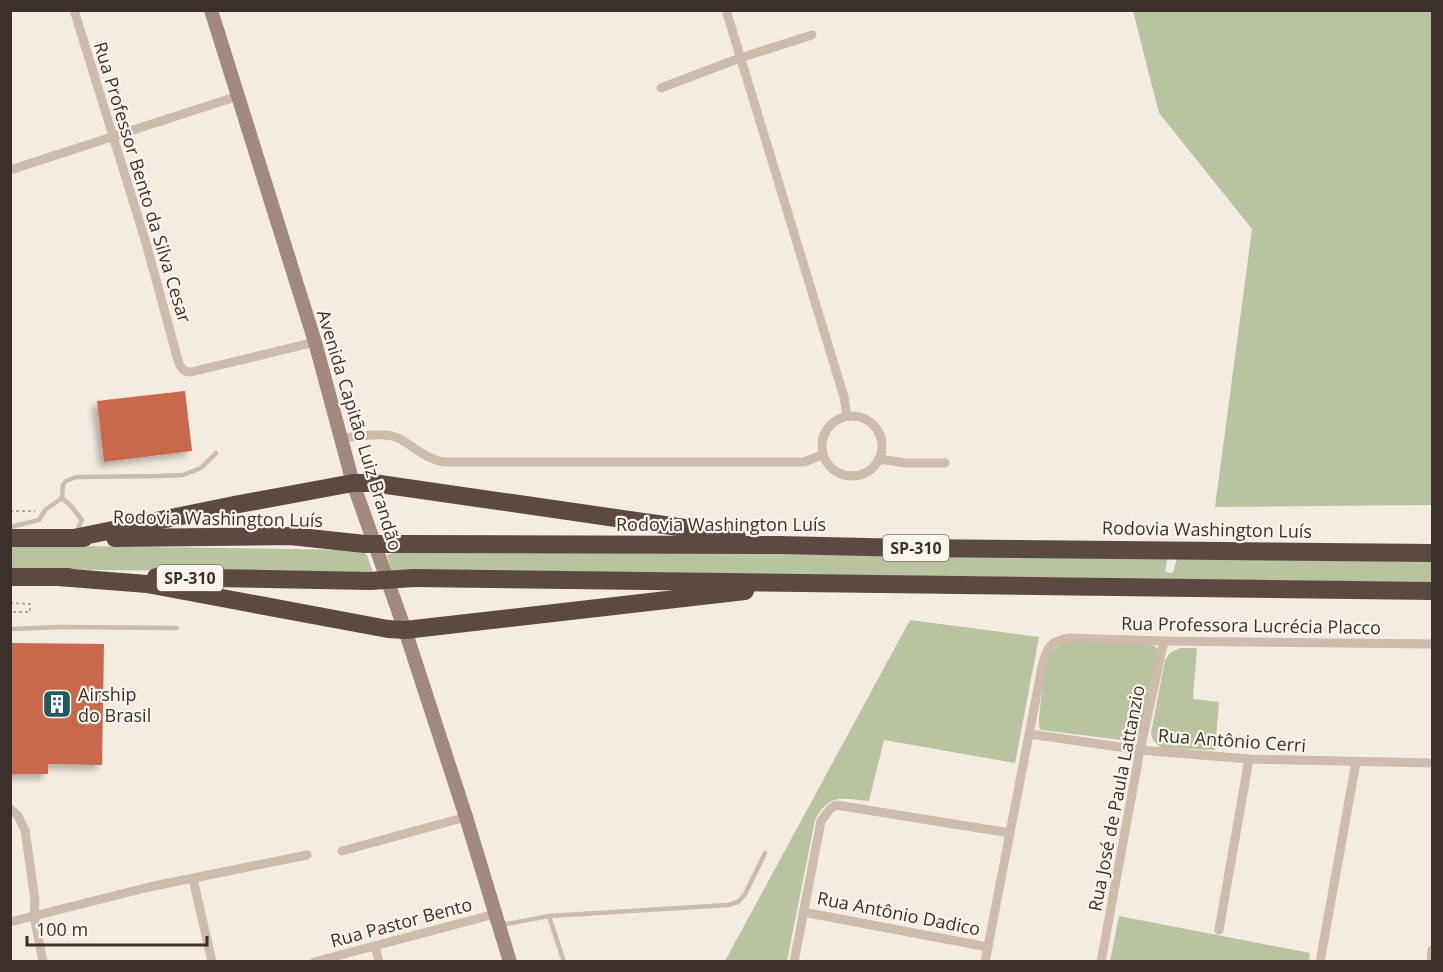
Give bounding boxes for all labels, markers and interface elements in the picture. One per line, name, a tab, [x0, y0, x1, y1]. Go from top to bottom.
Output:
street label: Rua Professor Bento da Silva Cesar	[89, 39, 197, 326]
street label: Avenida Capitão Luiz Brandão	[312, 307, 408, 553]
street label: Rodovia Washington Luís	[113, 504, 323, 532]
street label: Rodovia Washington Luís	[616, 512, 826, 536]
street label: Rodovia Washington Luís	[1102, 515, 1312, 543]
road number: SP-310	[883, 535, 949, 561]
road number: SP-310	[157, 565, 223, 591]
street label: Rua Professora Lucrécia Placco	[1121, 611, 1381, 639]
place label: Airship do Brasil	[78, 682, 151, 727]
street label: Rua José de Paula Lattanzio	[1082, 683, 1150, 913]
building icon: Airship do Brasil	[41, 688, 73, 720]
street label: Rua Antônio Cerri	[1157, 723, 1307, 757]
street label: Rua Antônio Dadico	[815, 885, 983, 941]
street label: Rua Pastor Bento	[328, 892, 474, 952]
scale bar	[27, 909, 207, 947]
text: 100 m	[36, 917, 88, 941]

